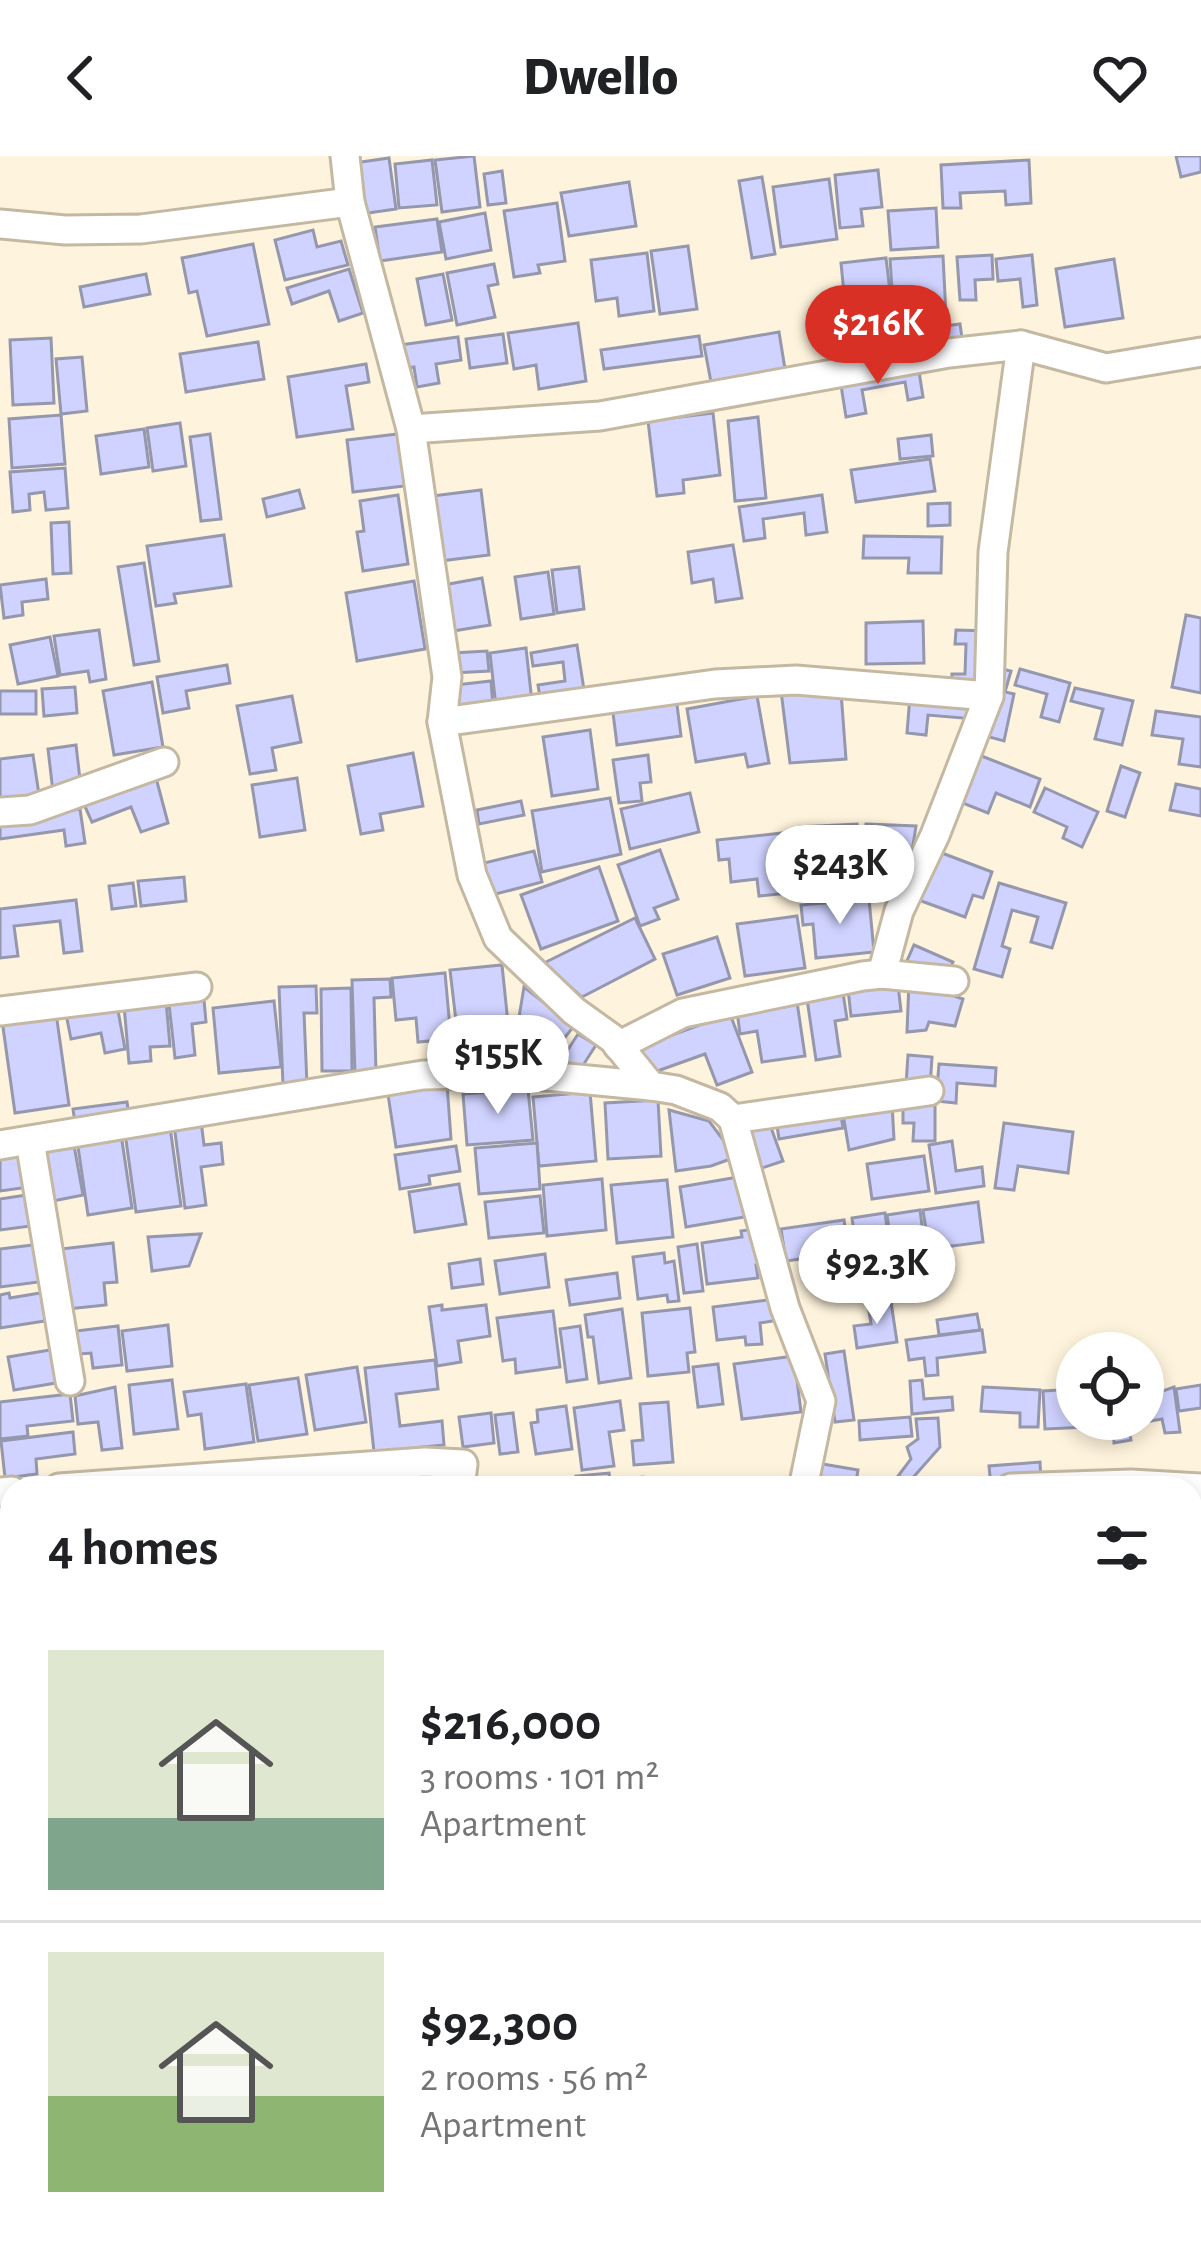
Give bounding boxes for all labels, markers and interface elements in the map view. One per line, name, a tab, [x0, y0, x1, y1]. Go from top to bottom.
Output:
icon: back	[48, 45, 114, 111]
icon: heart	[1087, 45, 1153, 111]
text: Dwello	[523, 51, 678, 105]
pin: $216K	[794, 285, 962, 387]
text: $216K	[832, 304, 924, 343]
pin: $243K	[756, 825, 924, 927]
text: $243K	[792, 844, 888, 883]
pin: $155K	[414, 1015, 582, 1117]
text: $155K	[454, 1034, 542, 1073]
pin: $92.3K	[779, 1225, 975, 1327]
text: $92.3K	[825, 1244, 929, 1283]
map controls	[1056, 1332, 1164, 1440]
button: locate	[1056, 1332, 1164, 1440]
icon: filters	[1089, 1515, 1155, 1581]
text: 4 homes	[48, 1523, 218, 1574]
icon: home	[144, 1698, 288, 1842]
text: $216,000	[420, 1698, 601, 1749]
text: 3 rooms · 101 m²	[420, 1758, 659, 1797]
text: Apartment	[420, 1805, 586, 1844]
text: $92,300	[420, 1999, 578, 2050]
icon: home	[144, 2000, 288, 2144]
text: 2 rooms · 56 m²	[420, 2059, 648, 2098]
text: Apartment	[420, 2106, 586, 2145]

